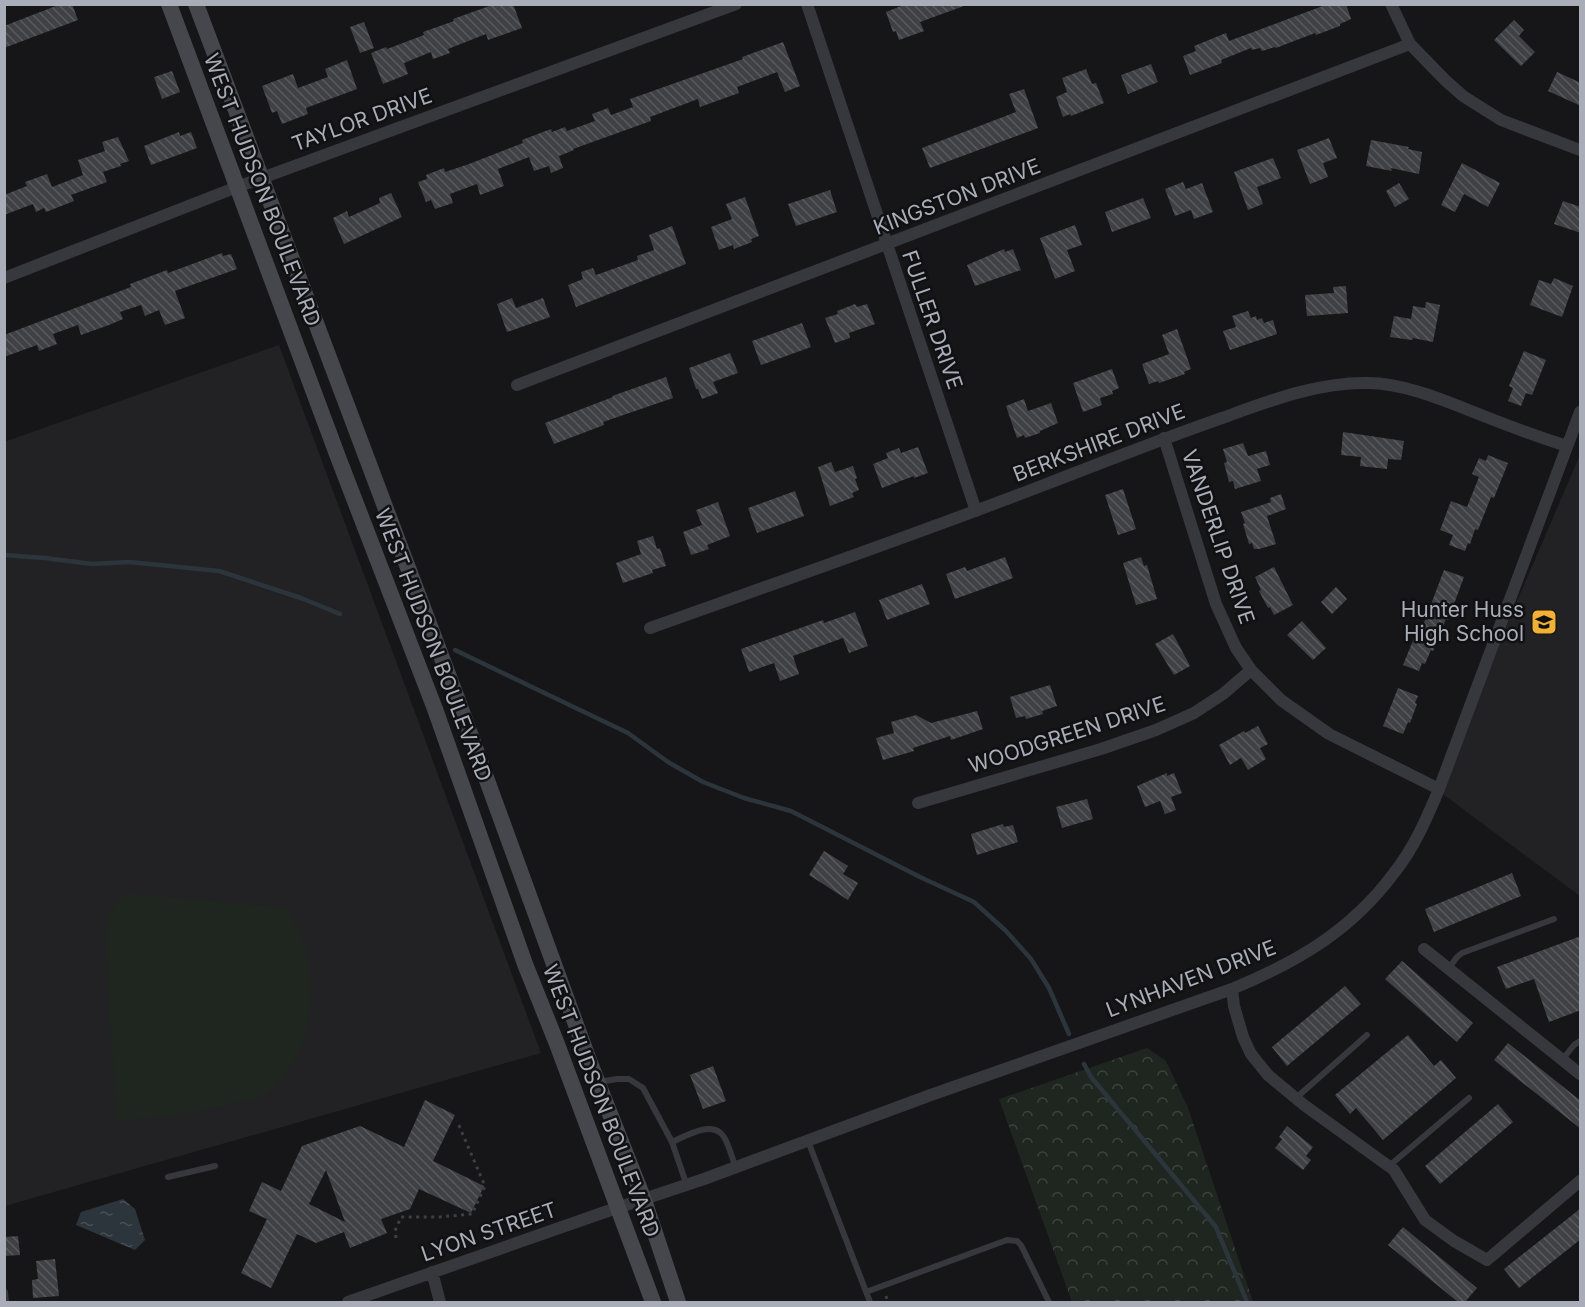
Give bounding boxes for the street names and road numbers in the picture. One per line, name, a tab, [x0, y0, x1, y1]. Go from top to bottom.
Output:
street label: WEST HUDSON BOULEVARD	[199, 50, 326, 330]
street label: TAYLOR DRIVE	[288, 83, 435, 156]
street label: KINGSTON DRIVE	[870, 153, 1044, 240]
street label: FULLER DRIVE	[897, 247, 968, 393]
street label: BERKSHIRE DRIVE	[1009, 398, 1188, 487]
street label: VANDERLIP DRIVE	[1177, 446, 1260, 627]
street label: WEST HUDSON BOULEVARD	[370, 505, 497, 785]
street label: WOODGREEN DRIVE	[965, 691, 1168, 778]
street label: LYNHAVEN DRIVE	[1102, 935, 1279, 1022]
street label: WEST HUDSON BOULEVARD	[538, 961, 665, 1241]
street label: LYON STREET	[418, 1197, 560, 1266]

